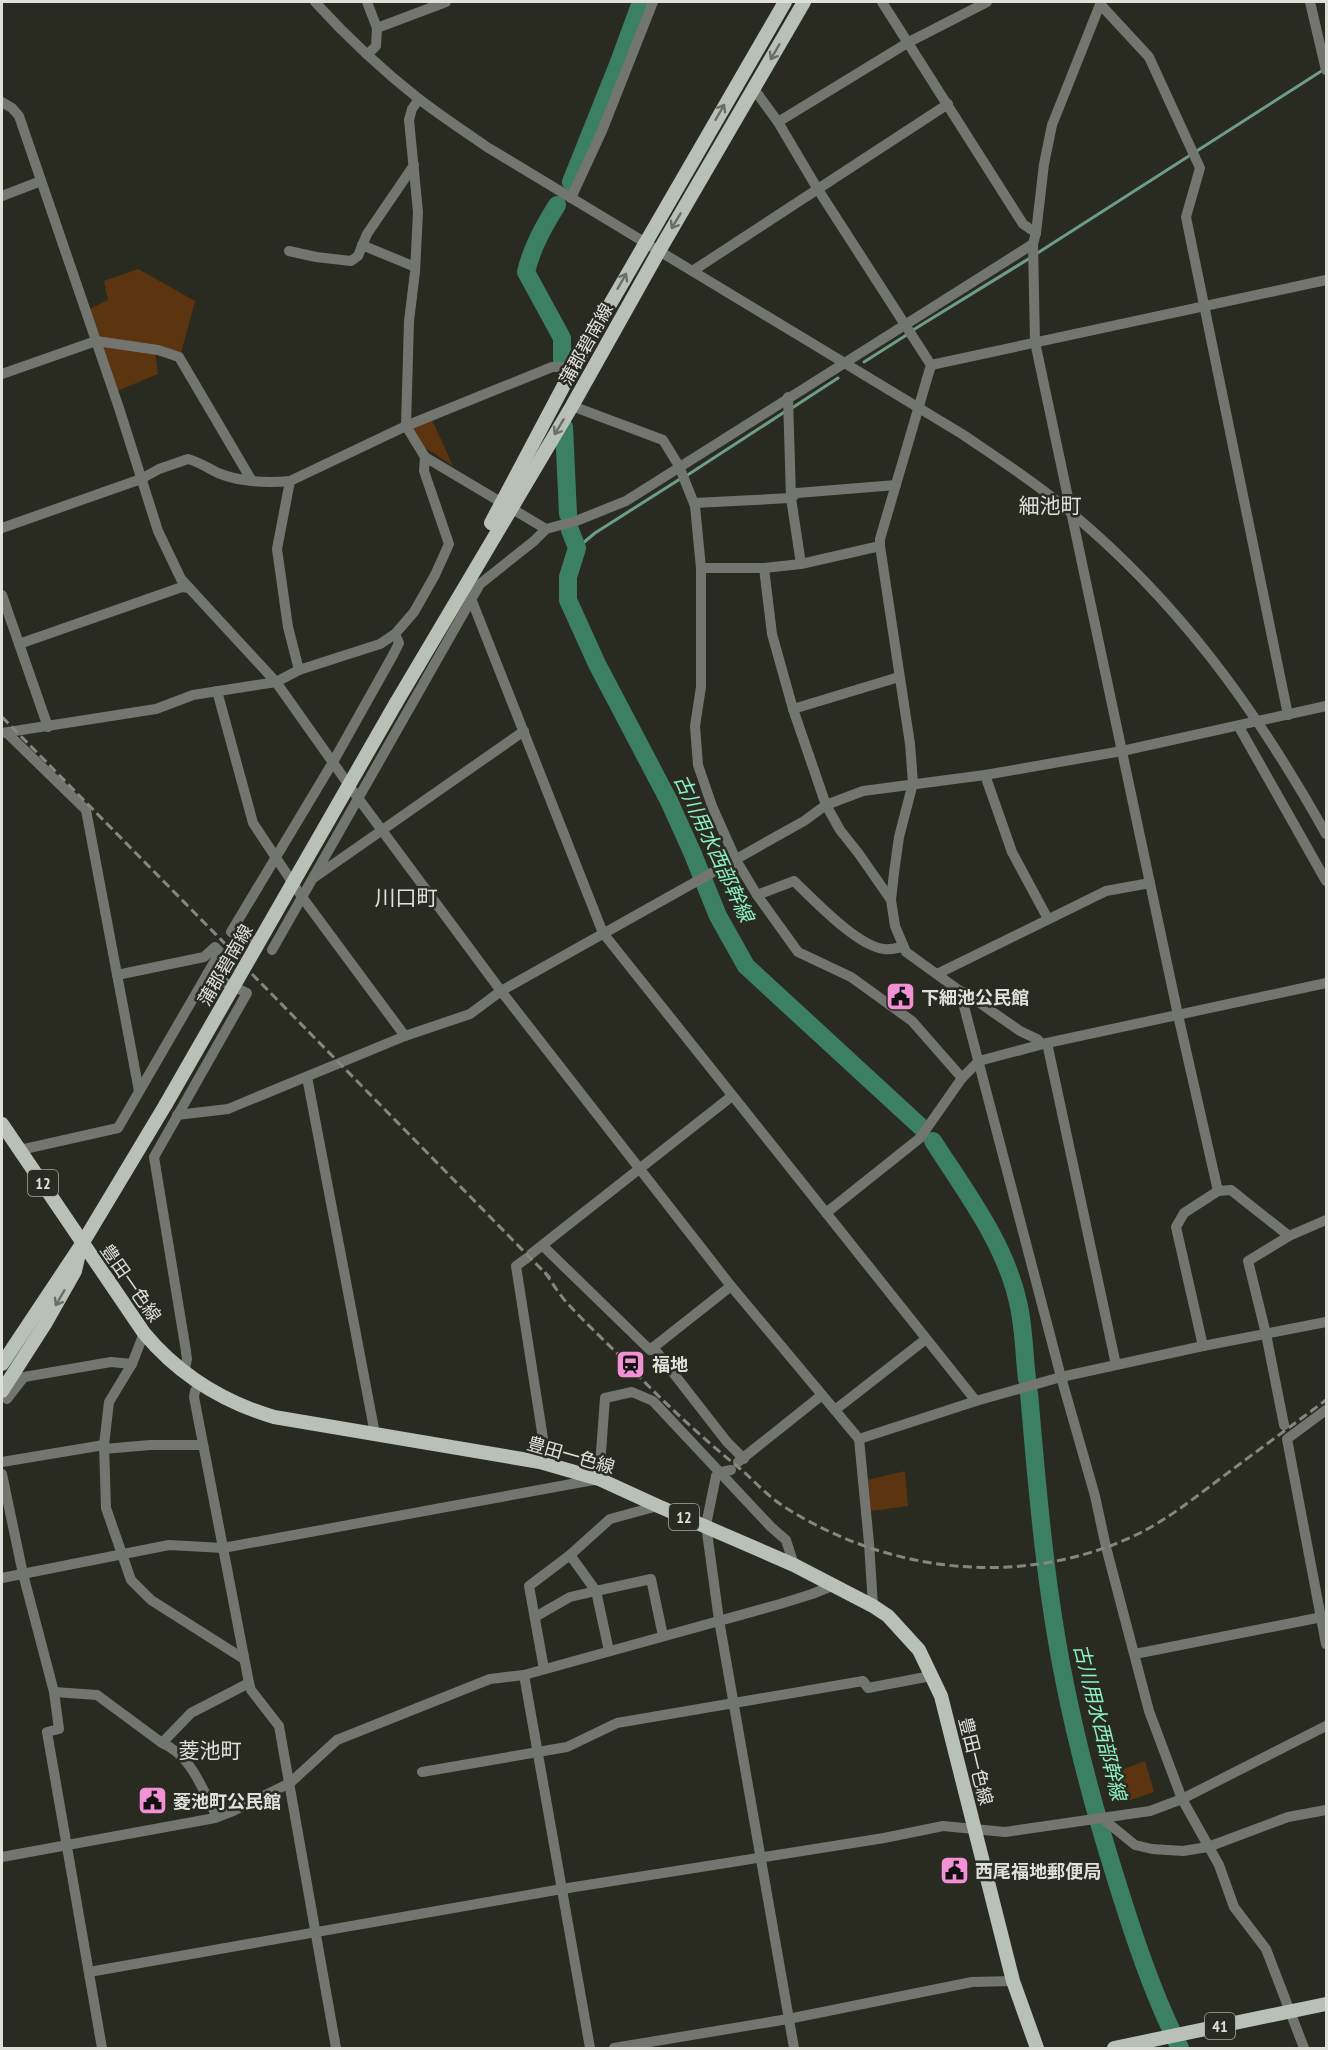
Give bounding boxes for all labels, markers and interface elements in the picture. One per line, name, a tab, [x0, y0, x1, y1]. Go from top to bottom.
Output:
one-way arrow	[769, 43, 781, 60]
one-way arrow	[715, 104, 727, 121]
one-way arrow	[670, 212, 682, 229]
one-way arrow	[617, 273, 629, 290]
street label: 蒲郡碧南線	[554, 299, 618, 389]
one-way arrow	[553, 418, 565, 435]
district label: 細池町	[1019, 492, 1082, 519]
water label: 古川用水西部幹線	[668, 770, 761, 929]
district label: 川口町	[375, 884, 438, 911]
street label: 蒲郡碧南線	[193, 920, 257, 1010]
public building icon: 下細池公民館	[884, 981, 916, 1013]
place label: 下細池公民館	[921, 986, 1029, 1009]
road number: 12	[28, 1170, 58, 1196]
street label: 豊田一色線	[96, 1240, 166, 1326]
one-way arrow	[54, 1289, 66, 1306]
station icon: 福地	[615, 1348, 647, 1380]
place label: 福地	[652, 1353, 688, 1376]
street label: 豊田一色線	[525, 1432, 617, 1478]
road number: 12	[669, 1504, 699, 1530]
water label: 古川用水西部幹線	[1068, 1641, 1133, 1806]
street label: 豊田一色線	[954, 1715, 998, 1807]
district label: 菱池町	[179, 1737, 242, 1764]
public building icon: 菱池町公民館	[136, 1785, 168, 1817]
place label: 菱池町公民館	[173, 1790, 281, 1813]
public building icon: 西尾福地郵便局	[938, 1855, 970, 1887]
place label: 西尾福地郵便局	[975, 1860, 1101, 1883]
road number: 41	[1205, 2013, 1235, 2039]

